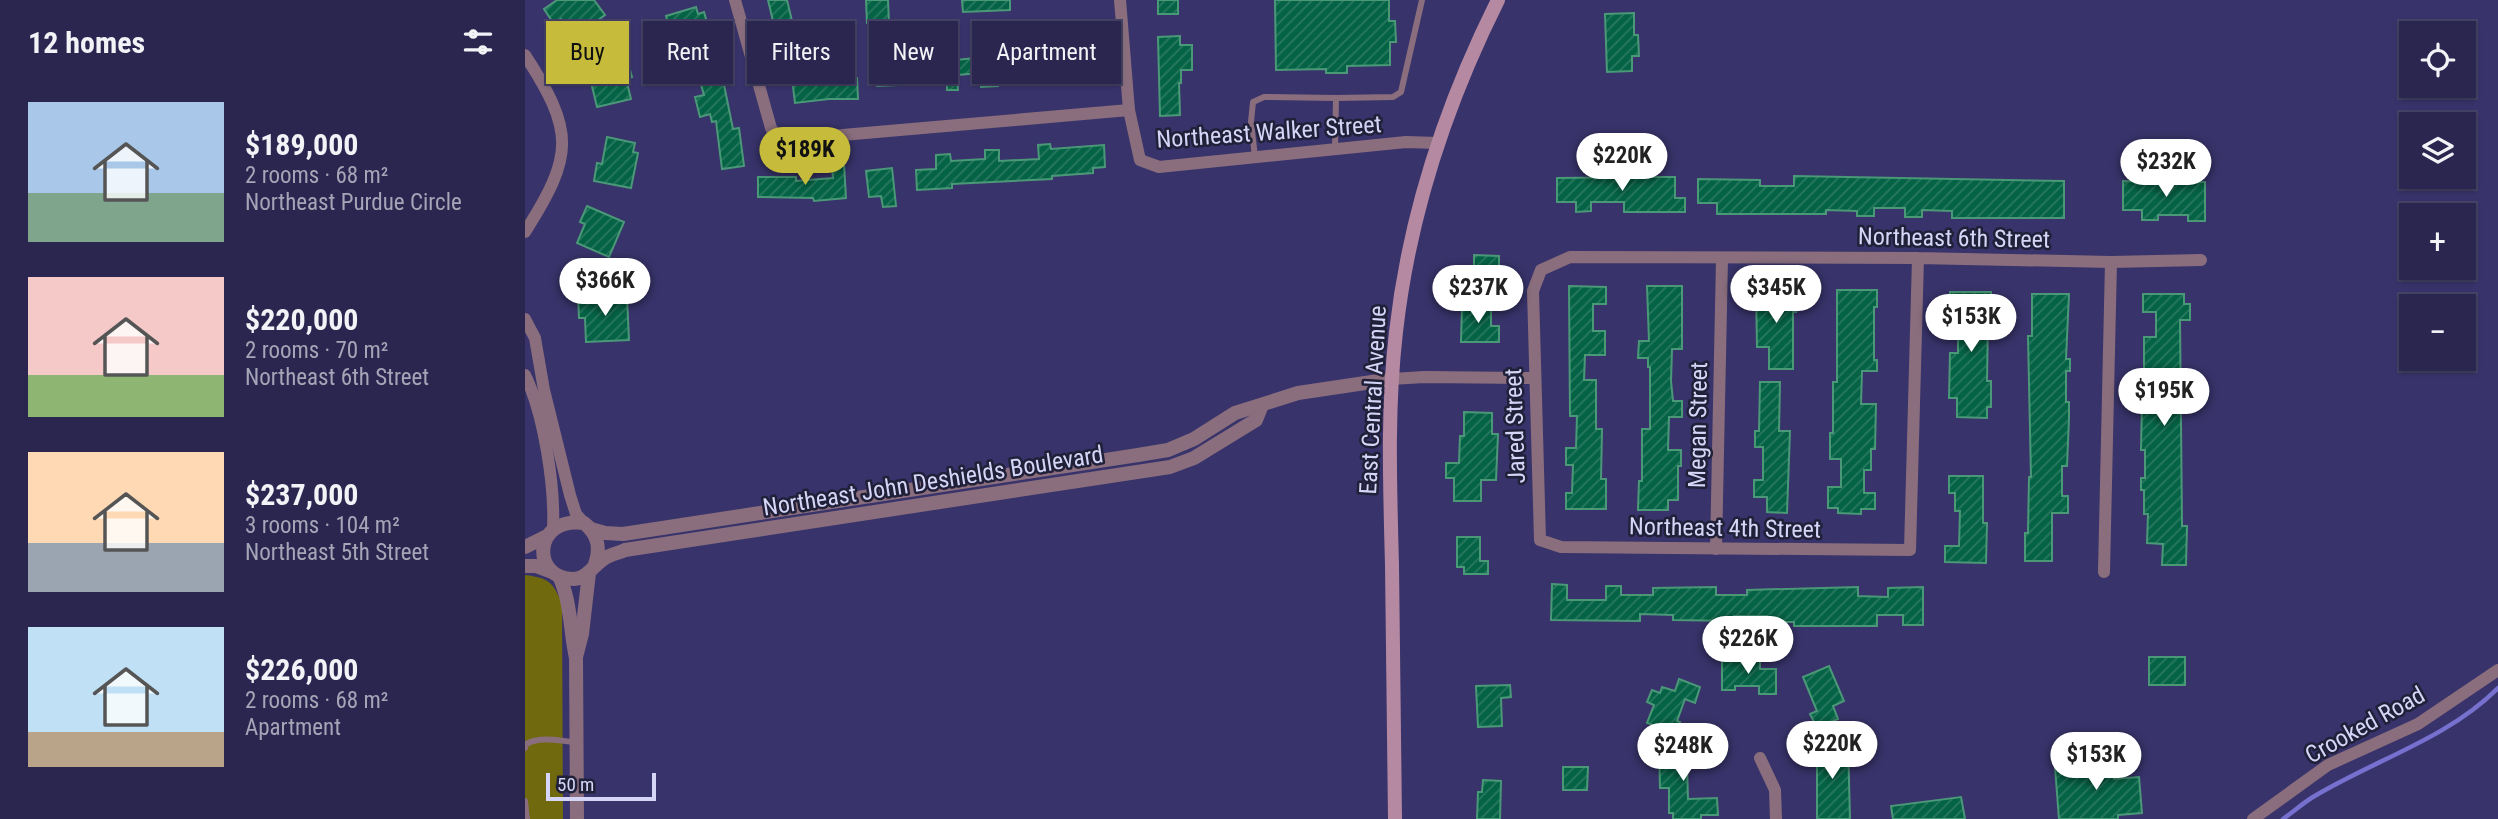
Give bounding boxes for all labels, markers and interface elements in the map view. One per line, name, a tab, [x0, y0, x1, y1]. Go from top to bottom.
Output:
chip: Buy	[546, 21, 629, 84]
chip: Rent	[643, 21, 733, 84]
chip: Filters	[747, 21, 855, 84]
chip: New	[869, 21, 958, 84]
chip: Apartment	[972, 21, 1121, 84]
map controls	[2399, 21, 2476, 371]
button: locate	[2399, 21, 2476, 98]
icon: filters	[459, 23, 497, 61]
text: 12 homes	[28, 25, 145, 60]
street label: Northeast Walker Street	[1155, 110, 1383, 154]
button: layers	[2399, 112, 2476, 189]
text: $189,000	[245, 127, 358, 162]
pin: $189K	[756, 128, 854, 187]
icon: home	[84, 130, 168, 214]
pin: $220K	[1573, 134, 1671, 193]
text: $189K	[775, 136, 835, 163]
pin: $232K	[2117, 140, 2215, 199]
text: $220K	[1592, 142, 1652, 169]
text: $232K	[2136, 148, 2196, 175]
text: 2 rooms · 68 m²	[245, 162, 388, 189]
text: Northeast Purdue Circle	[245, 189, 462, 216]
button: +	[2399, 203, 2476, 280]
street label: Northeast 6th Street	[1858, 222, 2050, 254]
pin: $366K	[556, 258, 654, 318]
pin: $237K	[1429, 266, 1527, 325]
pin: $345K	[1727, 266, 1825, 325]
text: $366K	[575, 267, 635, 294]
text: $237K	[1448, 274, 1508, 301]
text: $345K	[1746, 274, 1806, 301]
pin: $153K	[1922, 294, 2020, 354]
button: −	[2399, 294, 2476, 371]
text: $220,000	[245, 302, 358, 337]
text: $153K	[1941, 303, 2001, 330]
icon: home	[84, 305, 168, 389]
street label: East Central Avenue	[1354, 305, 1392, 495]
text: 2 rooms · 70 m²	[245, 337, 388, 364]
street label: Megan Street	[1683, 362, 1713, 488]
text: Northeast 6th Street	[245, 364, 429, 391]
street label: Jared Street	[1499, 368, 1531, 484]
pin: $195K	[2115, 368, 2213, 428]
text: $195K	[2134, 377, 2194, 404]
street label: Northeast John Deshields Boulevard	[761, 440, 1105, 522]
text: $237,000	[245, 477, 358, 512]
icon: home	[84, 480, 168, 564]
text: 3 rooms · 104 m²	[245, 512, 400, 539]
street label: Northeast 4th Street	[1629, 512, 1821, 544]
text: Northeast 5th Street	[245, 539, 429, 566]
pin: $226K	[1699, 616, 1797, 676]
text: $226K	[1718, 625, 1778, 652]
text: $226,000	[245, 652, 358, 687]
icon: home	[84, 655, 168, 739]
street label: Crooked Road	[2300, 681, 2430, 769]
text: 2 rooms · 68 m²	[245, 687, 388, 714]
text: Apartment	[245, 714, 341, 741]
pin: $220K	[1783, 722, 1881, 781]
pin: $248K	[1634, 724, 1732, 783]
text: $220K	[1802, 730, 1862, 757]
text: $248K	[1653, 732, 1713, 759]
pin: $153K	[2047, 732, 2145, 792]
text: $153K	[2066, 741, 2126, 768]
scale bar	[546, 770, 656, 802]
text: 50 m	[557, 773, 594, 796]

